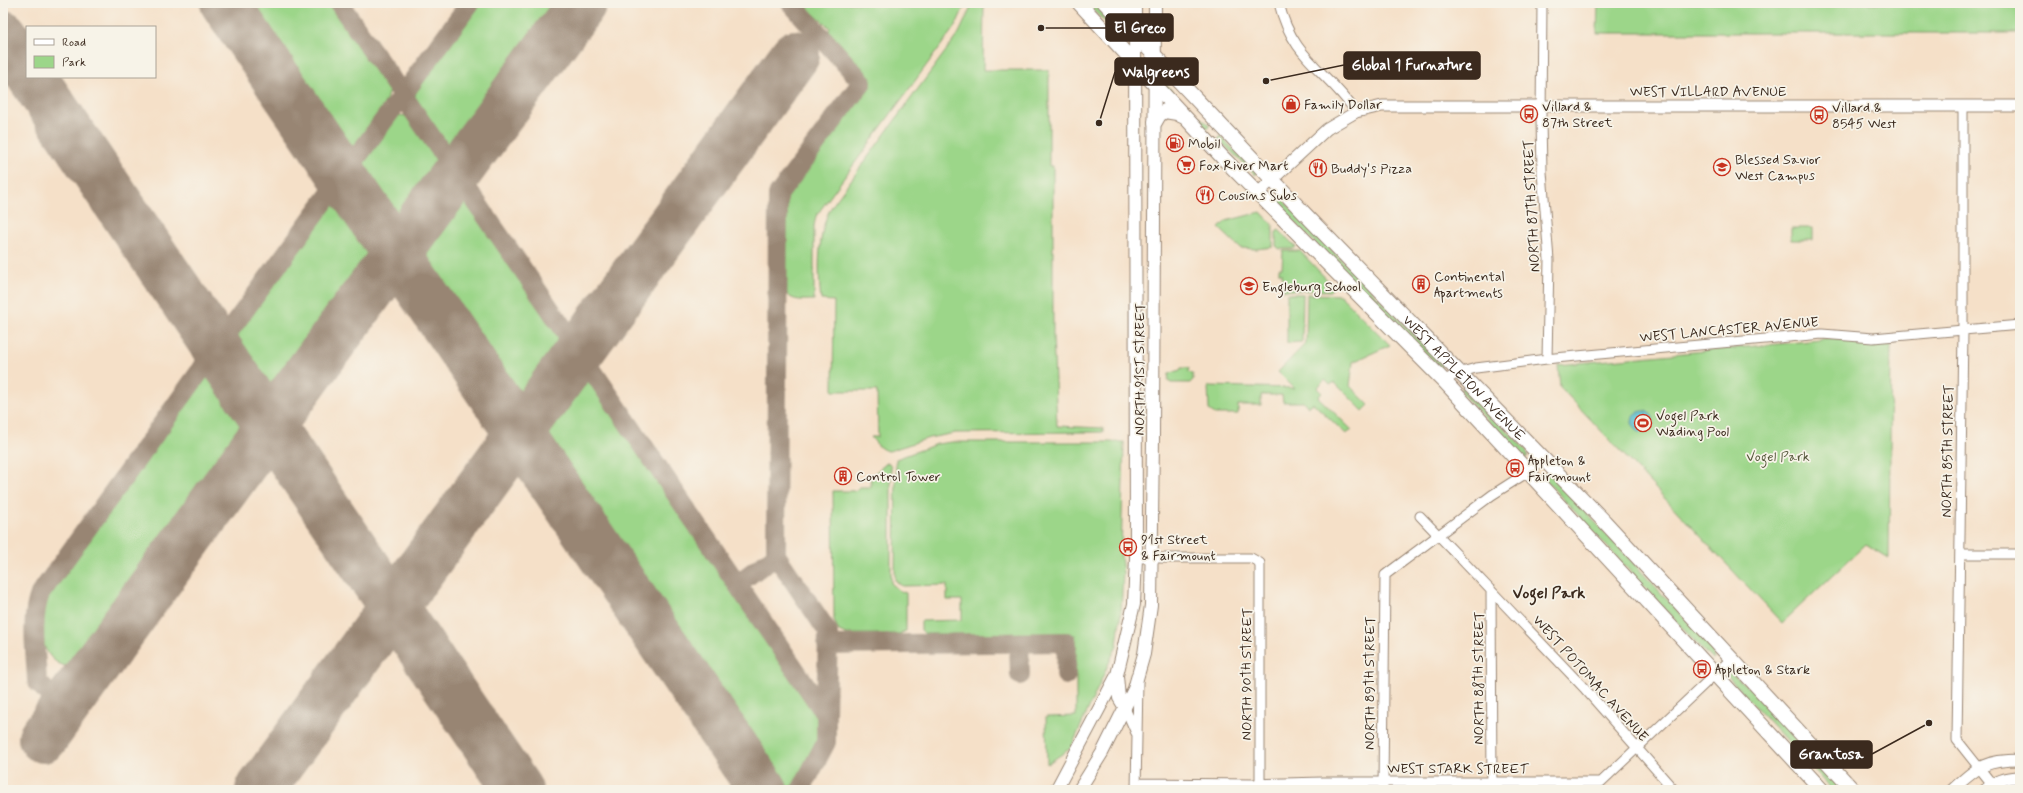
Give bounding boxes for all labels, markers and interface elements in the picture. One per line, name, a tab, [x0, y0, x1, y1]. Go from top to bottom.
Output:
callout: El Greco	[1106, 14, 1173, 41]
text: El Greco	[1114, 19, 1166, 39]
legend	[26, 26, 156, 78]
text: Road	[62, 35, 86, 51]
callout: Global 1 Furnature	[1344, 52, 1480, 79]
text: Park	[62, 55, 86, 71]
text: Global 1 Furnature	[1352, 56, 1473, 76]
callout: Walgreens	[1115, 58, 1198, 85]
text: Walgreens	[1121, 63, 1190, 85]
street label: WEST VILLARD AVENUE	[1630, 83, 1786, 101]
shop icon: Family Dollar	[1281, 94, 1301, 114]
place label: Family Dollar	[1304, 96, 1382, 114]
place label: Villard & 87th Street	[1542, 98, 1613, 132]
place label: Villard & 8545 West	[1832, 99, 1897, 133]
bus stop icon: Villard & 87th Street	[1519, 104, 1539, 124]
bus stop icon: Villard & 8545 West	[1809, 105, 1829, 125]
fuel station icon: Mobil	[1165, 133, 1185, 153]
place label: Mobil	[1188, 135, 1220, 153]
street label: NORTH 87TH STREET	[1520, 139, 1544, 273]
place label: Blessed Savior West Campus	[1735, 151, 1821, 185]
supermarket icon: Fox River Mart	[1176, 155, 1196, 175]
place label: Fox River Mart	[1199, 157, 1289, 175]
school or university icon: Blessed Savior West Campus	[1712, 157, 1732, 177]
restaurant icon: Buddy's Pizza	[1308, 158, 1328, 178]
place label: Buddy's Pizza	[1331, 160, 1412, 178]
restaurant icon: Cousins Subs	[1195, 185, 1215, 205]
place label: Cousins Subs	[1218, 187, 1297, 205]
place label: Continental Apartments	[1434, 268, 1505, 303]
building icon: Continental Apartments	[1411, 274, 1431, 294]
school or university icon: Engleburg School	[1239, 276, 1259, 296]
place label: Engleburg School	[1262, 278, 1361, 298]
street label: NORTH 91ST STREET	[1131, 303, 1149, 435]
street label: WEST APPLETON AVENUE	[1398, 312, 1529, 445]
street label: WEST LANCASTER AVENUE	[1639, 313, 1819, 347]
street label: NORTH 85TH STREET	[1938, 384, 1958, 518]
place label: Vogel Park Wading Pool	[1656, 407, 1729, 441]
sports icon: Vogel Park Wading Pool	[1633, 413, 1653, 433]
park label: Vogel Park	[1746, 448, 1810, 468]
place label: Appleton & Fairmount	[1528, 452, 1591, 486]
bus stop icon: Appleton & Fairmount	[1505, 458, 1525, 478]
building icon: Control Tower	[833, 466, 853, 486]
place label: Control Tower	[856, 468, 941, 486]
place label: 91st Street & Fairmount	[1141, 531, 1216, 565]
bus stop icon: 91st Street & Fairmount	[1118, 537, 1138, 557]
district label: Vogel Park	[1513, 583, 1585, 606]
street label: NORTH 90TH STREET	[1238, 608, 1256, 740]
street label: NORTH 88TH STREET	[1470, 611, 1488, 745]
street label: WEST POTOMAC AVENUE	[1529, 612, 1652, 746]
street label: NORTH 89TH STREET	[1361, 616, 1379, 750]
bus stop icon: Appleton & Stark	[1692, 659, 1712, 679]
place label: Appleton & Stark	[1715, 661, 1810, 680]
callout: Grantosa	[1791, 741, 1872, 768]
text: Grantosa	[1798, 745, 1865, 765]
street label: WEST STARK STREET	[1387, 760, 1529, 778]

